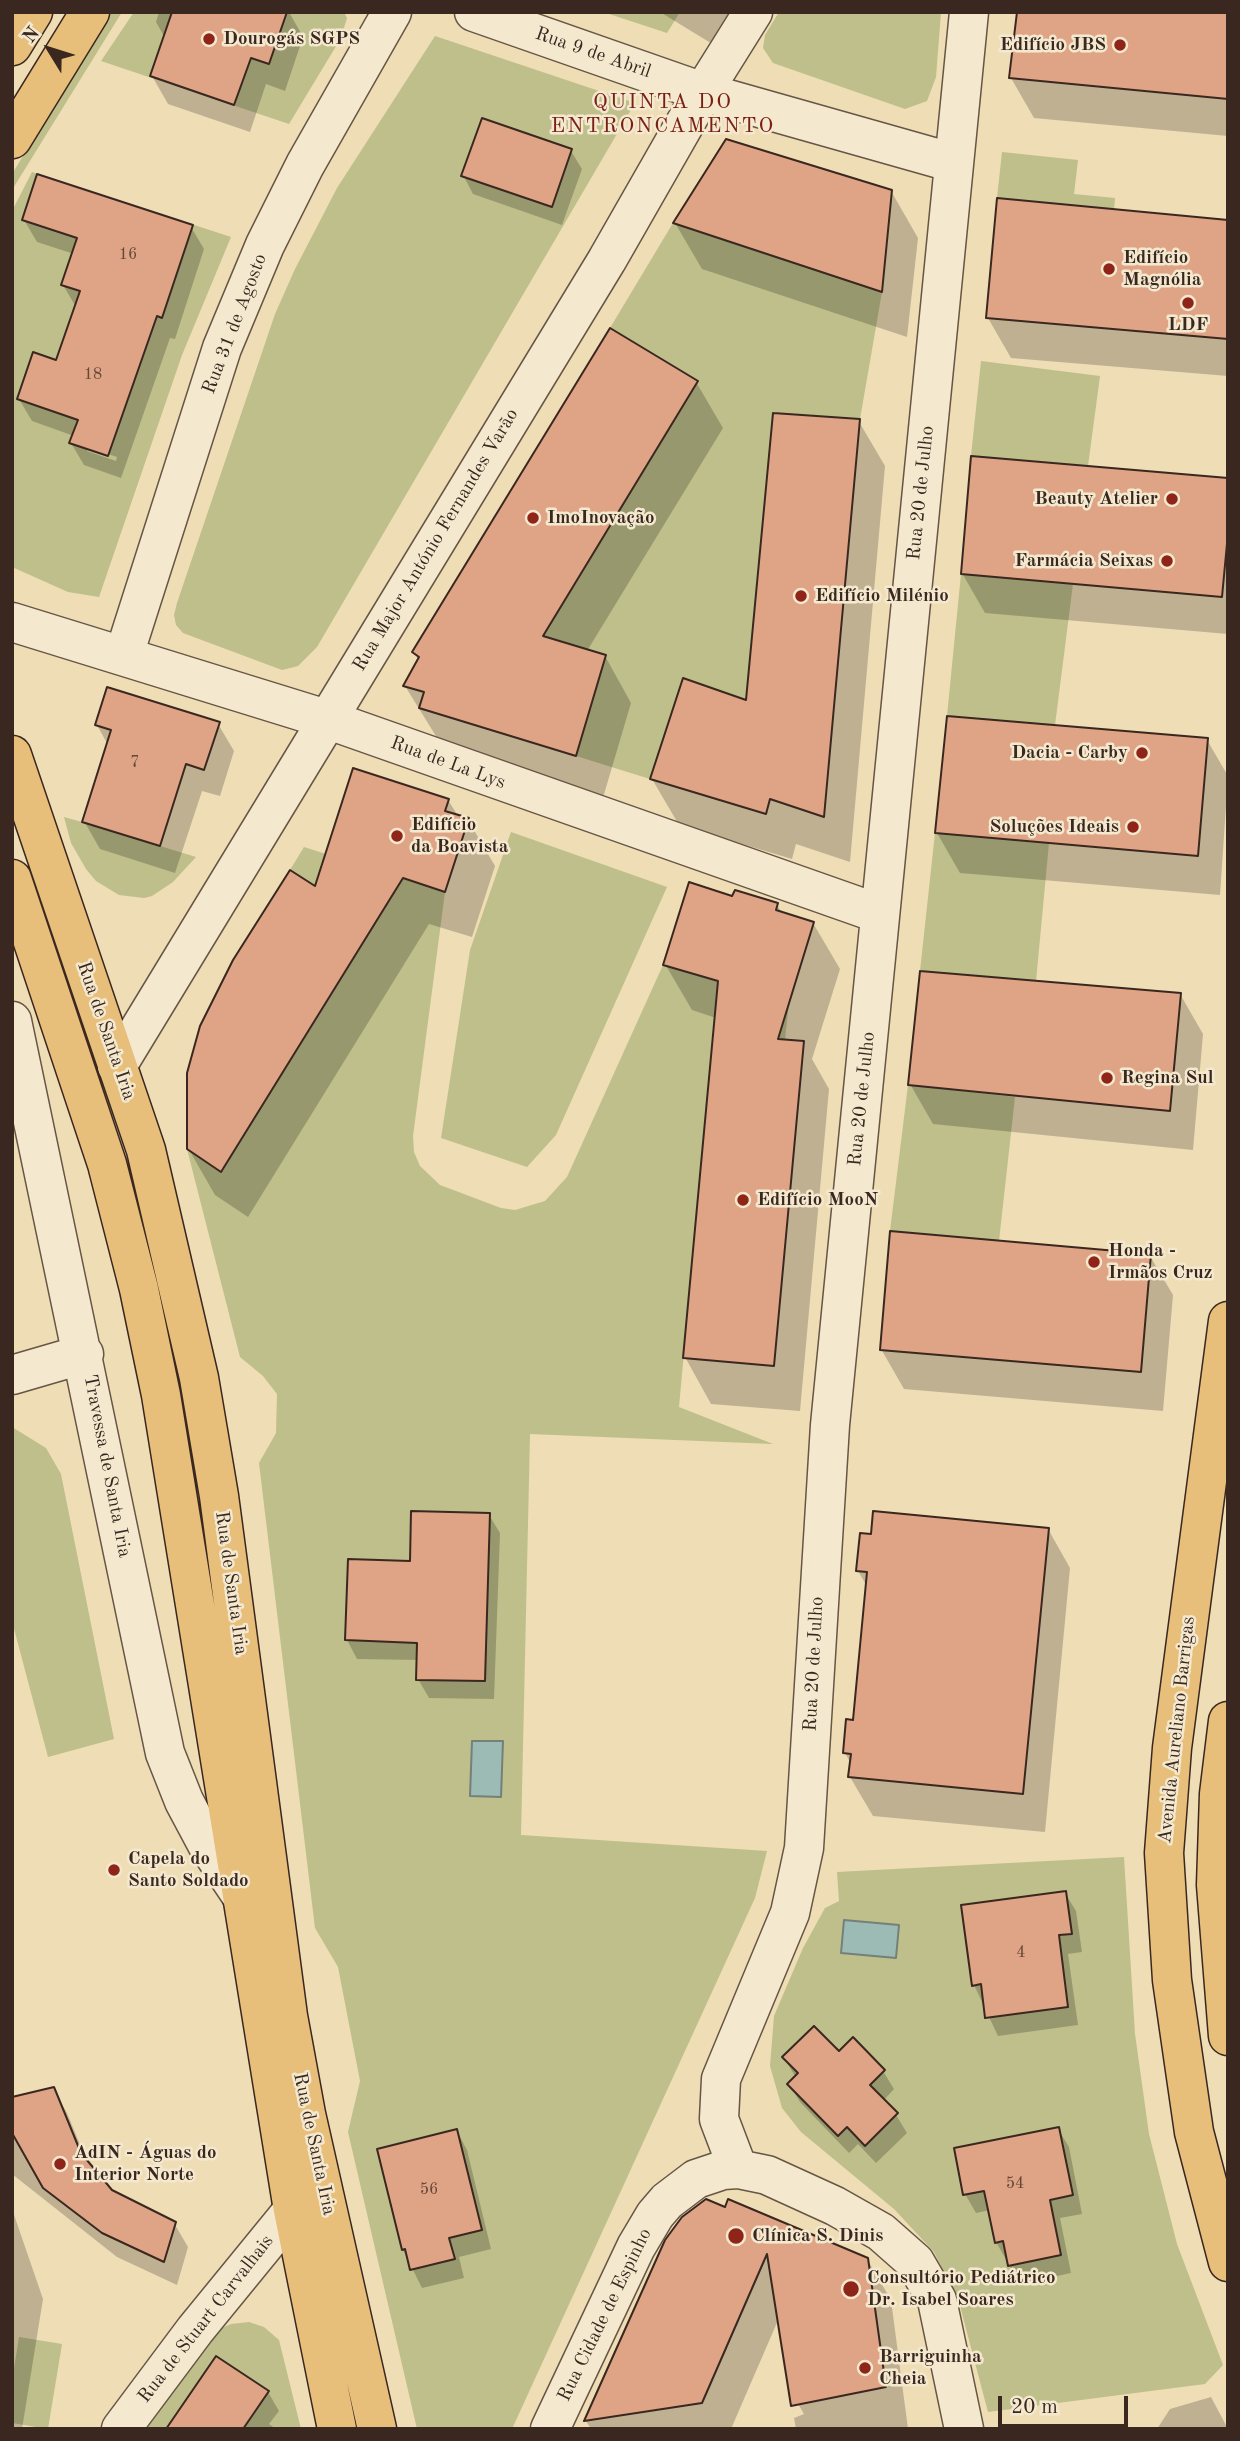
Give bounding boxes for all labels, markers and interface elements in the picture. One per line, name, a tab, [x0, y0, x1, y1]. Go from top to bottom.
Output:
north arrow	[14, 14, 84, 84]
street label: Rua 9 de Abril	[532, 23, 654, 83]
text: N	[20, 24, 44, 47]
place label: Dourogás SGPS	[223, 28, 360, 50]
marker: Dourogás SGPS	[201, 31, 217, 47]
place label: Edifício JBS	[1000, 34, 1106, 56]
marker: Edifício JBS	[1112, 37, 1128, 53]
district label: QUINTA DO ENTRONCAMENTO	[552, 89, 774, 139]
house number: 16	[119, 245, 137, 265]
place label: Edifício Magnólia	[1123, 247, 1201, 291]
street label: Rua 31 de Agosto	[198, 251, 272, 397]
marker: Edifício Magnólia	[1101, 261, 1117, 277]
marker: LDF	[1180, 295, 1196, 311]
place label: LDF	[1168, 314, 1208, 336]
house number: 18	[84, 365, 102, 385]
street label: Rua Major António Fernandes Varão	[348, 404, 524, 676]
street label: Rua 20 de Julho	[903, 425, 939, 561]
place label: Beauty Atelier	[1034, 488, 1158, 510]
marker: Beauty Atelier	[1164, 491, 1180, 507]
place label: ImoInovação	[547, 507, 654, 529]
marker: ImoInovação	[525, 510, 541, 526]
place label: Farmácia Seixas	[1015, 550, 1153, 572]
marker: Farmácia Seixas	[1159, 553, 1175, 569]
place label: Edifício Milénio	[815, 585, 949, 607]
marker: Edifício Milénio	[793, 588, 809, 604]
street label: Rua de La Lys	[387, 732, 509, 794]
place label: Dacia - Carby	[1011, 742, 1128, 764]
marker: Dacia - Carby	[1134, 745, 1150, 761]
house number: 7	[130, 753, 140, 773]
place label: Edifício da Boavista	[411, 814, 508, 858]
place label: Soluções Ideais	[989, 816, 1119, 838]
marker: Soluções Ideais	[1125, 819, 1141, 835]
marker: Edifício da Boavista	[389, 828, 405, 844]
street label: Rua de Santa Iria	[72, 959, 140, 1103]
street label: Rua 20 de Julho	[844, 1031, 880, 1167]
place label: Regina Sul	[1121, 1067, 1214, 1089]
marker: Regina Sul	[1099, 1070, 1115, 1086]
place label: Edifício MooN	[757, 1189, 878, 1211]
marker: Edifício MooN	[735, 1192, 751, 1208]
place label: Honda - Irmãos Cruz	[1108, 1240, 1212, 1284]
marker: Honda - Irmãos Cruz	[1086, 1254, 1102, 1270]
street label: Travessa de Santa Iria	[78, 1373, 136, 1559]
street label: Rua de Santa Iria	[210, 1510, 252, 1656]
street label: Rua 20 de Julho	[799, 1596, 829, 1732]
street label: Avenida Aureliano Barrigas	[1154, 1615, 1200, 1845]
place label: Capela do Santo Soldado	[128, 1848, 249, 1892]
marker: Capela do Santo Soldado	[106, 1862, 122, 1878]
house number: 4	[1016, 1943, 1026, 1963]
street label: Rua de Santa Iria	[288, 2071, 340, 2217]
place label: AdIN - Águas do Interior Norte	[74, 2142, 217, 2186]
marker: AdIN - Águas do Interior Norte	[52, 2156, 68, 2172]
house number: 54	[1006, 2174, 1024, 2194]
house number: 56	[420, 2180, 438, 2200]
street label: Rua Cidade de Espinho	[553, 2225, 657, 2405]
place label: Clínica S. Dinis	[752, 2225, 883, 2247]
marker: Clínica S. Dinis	[726, 2226, 746, 2246]
street label: Rua de Stuart Carvalhais	[133, 2230, 279, 2408]
place label: Consultório Pediátrico Dr. Isabel Soares	[867, 2267, 1055, 2311]
marker: Consultório Pediátrico Dr. Isabel Soares	[841, 2279, 861, 2299]
place label: Barriguinha Cheia	[879, 2346, 982, 2390]
marker: Barriguinha Cheia	[857, 2360, 873, 2376]
scale bar	[1002, 2382, 1132, 2426]
text: 20 m	[1011, 2397, 1058, 2418]

